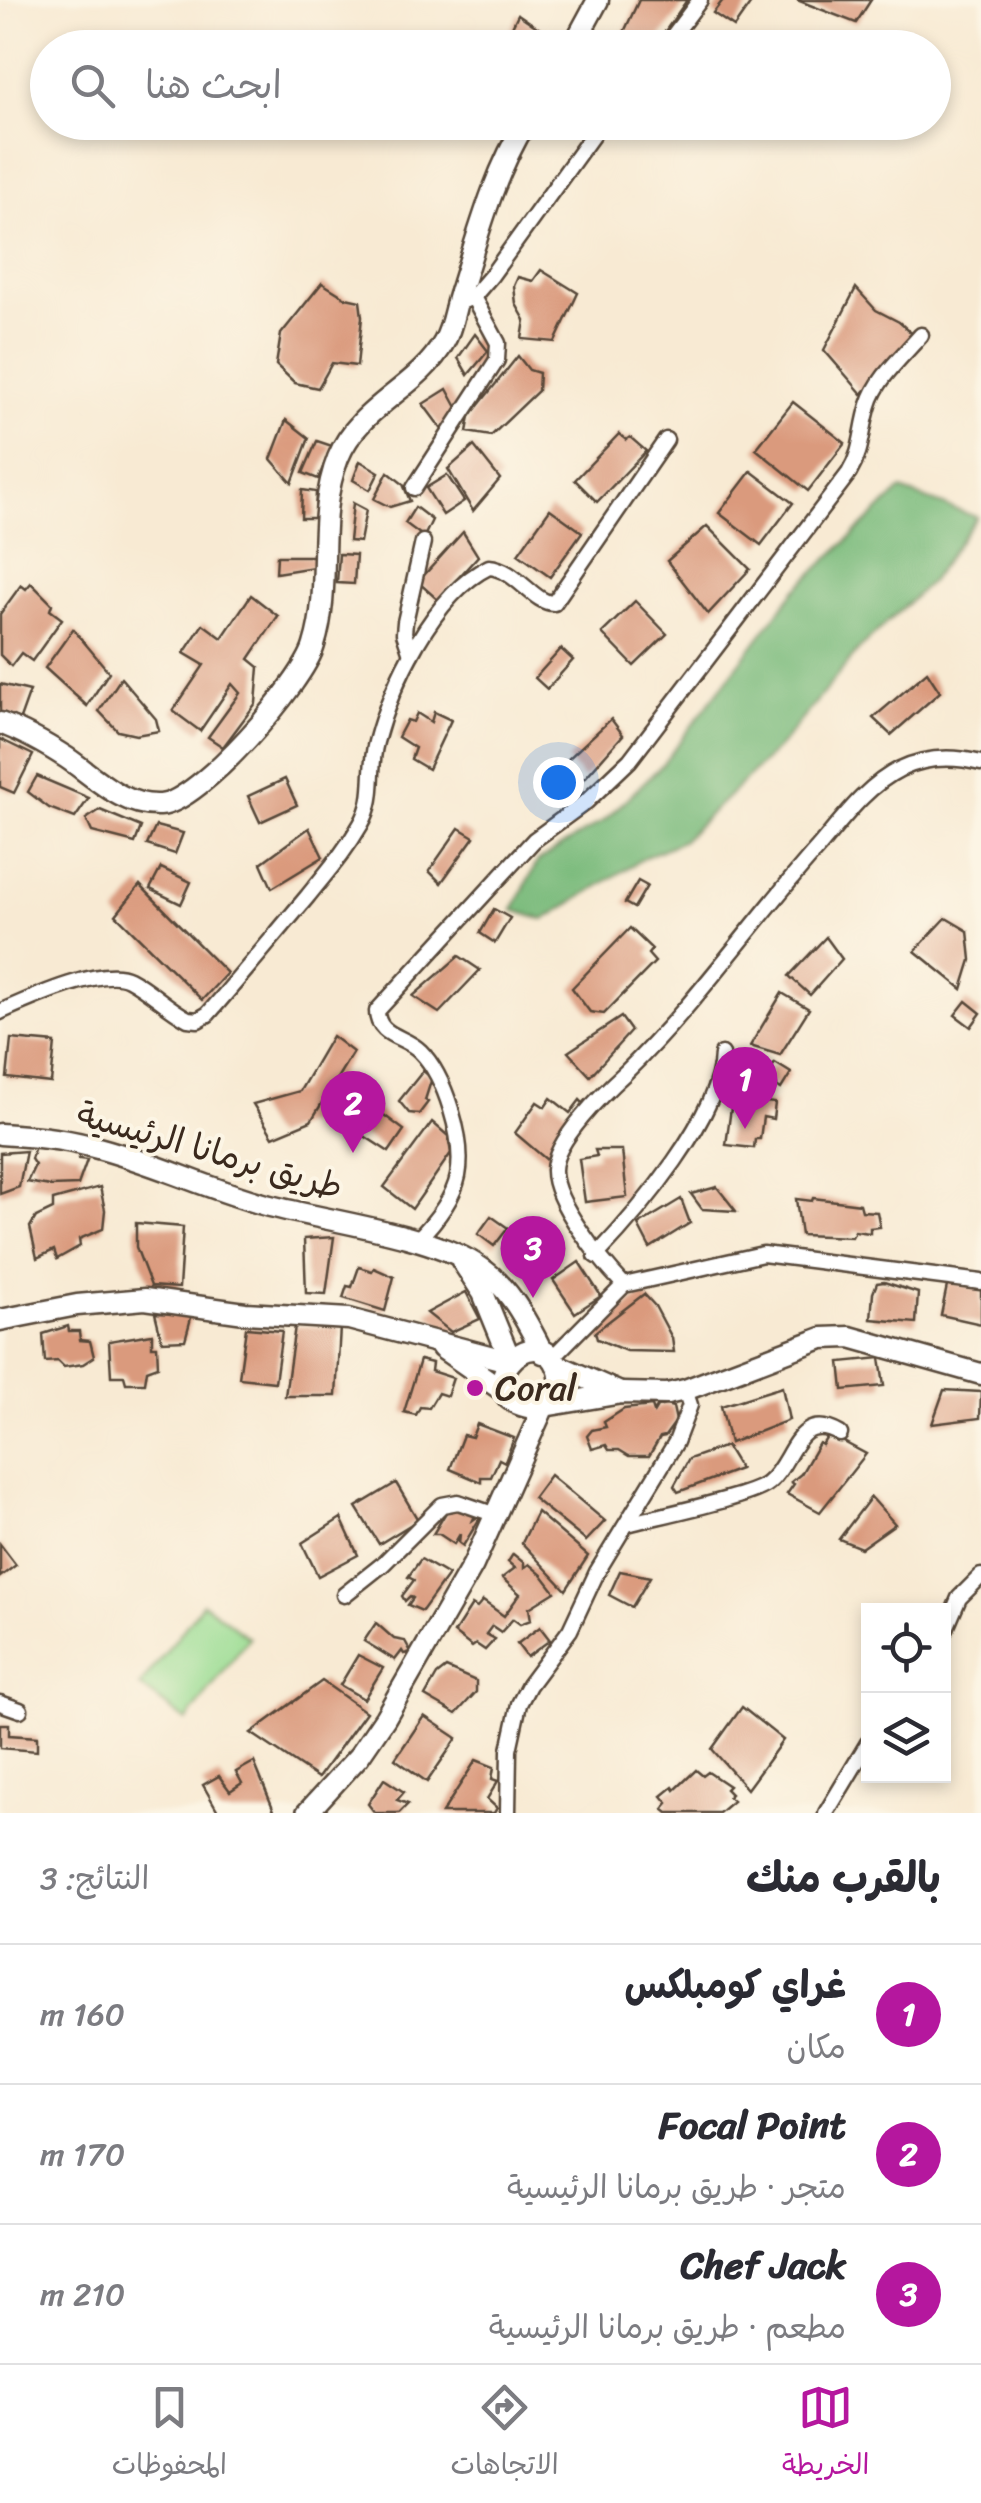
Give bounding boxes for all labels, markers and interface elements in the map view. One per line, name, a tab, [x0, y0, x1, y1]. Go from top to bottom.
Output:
search box	[30, 30, 951, 140]
text: ابحث هنا	[145, 52, 282, 119]
icon: search	[65, 58, 120, 113]
your location	[533, 757, 584, 808]
pin: 1	[712, 1046, 778, 1129]
pin: 2	[320, 1070, 386, 1153]
street label: طريق برمانا الرئيسية	[69, 1082, 351, 1218]
pin: 3	[500, 1216, 566, 1298]
place label: Coral	[495, 1357, 578, 1419]
marker: Coral	[464, 1377, 486, 1399]
map controls	[861, 1603, 951, 1783]
button: locate	[861, 1603, 951, 1693]
button: layers	[861, 1693, 951, 1783]
text: بالقرب منك	[746, 1841, 941, 1915]
text: النتائج: 3	[40, 1850, 149, 1907]
text: غراي كومبلكس	[624, 1952, 846, 2019]
text: 160 m	[40, 1986, 125, 2043]
text: 1	[902, 1986, 915, 2043]
text: مكان	[787, 2019, 846, 2076]
text: Focal Point	[658, 2092, 846, 2159]
text: 170 m	[40, 2126, 125, 2183]
text: 2	[899, 2126, 918, 2183]
text: متجر · طريق برمانا الرئيسية	[507, 2159, 846, 2216]
text: Chef Jack	[680, 2232, 846, 2299]
text: 210 m	[40, 2266, 125, 2323]
text: 3	[900, 2266, 917, 2323]
text: مطعم · طريق برمانا الرئيسية	[489, 2299, 846, 2356]
tab: المحفوظات	[112, 2380, 227, 2489]
tab: الاتجاهات	[450, 2380, 559, 2489]
tab: الخريطة	[782, 2380, 869, 2489]

